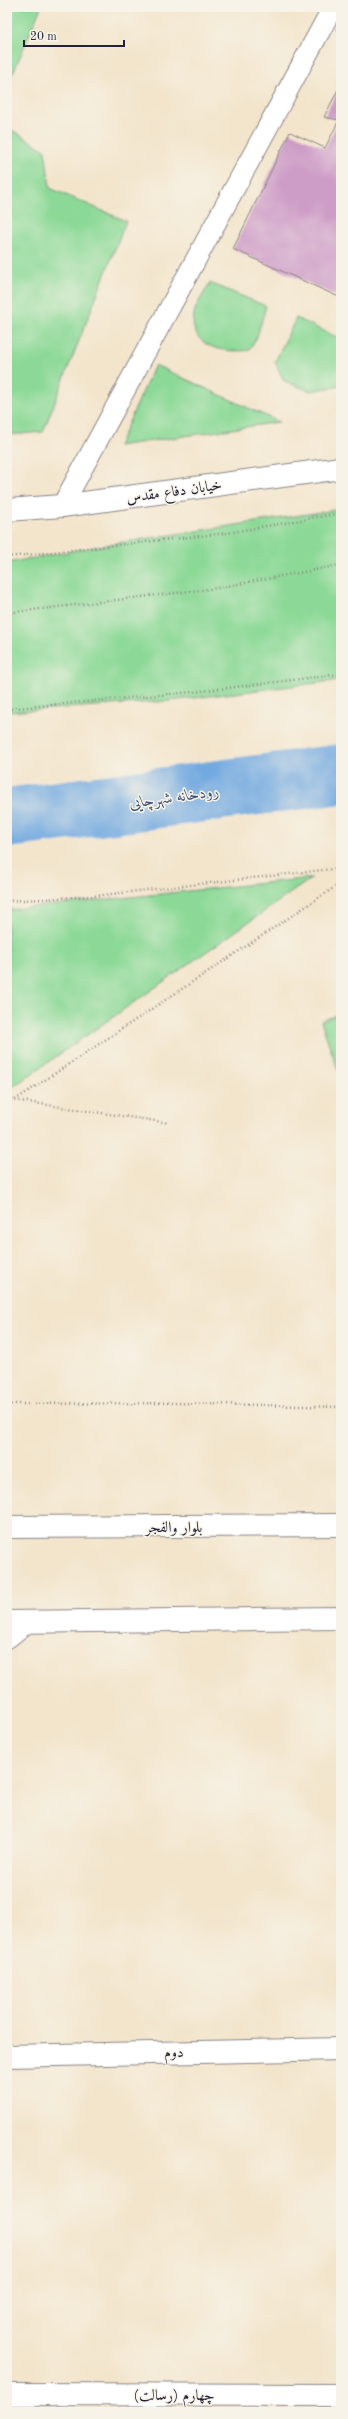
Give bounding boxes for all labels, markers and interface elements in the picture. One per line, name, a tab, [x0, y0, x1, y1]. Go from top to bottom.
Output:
scale bar	[24, 22, 124, 48]
text: 20 m	[30, 31, 57, 43]
street label: خیابان دفاع مقدس	[125, 478, 224, 511]
water label: رودخانه شهرچایی	[128, 784, 220, 814]
street label: بلوار والفجر	[144, 1521, 203, 1537]
street label: دوم	[164, 2046, 184, 2065]
street label: چهارم (رسالت)	[134, 2389, 215, 2408]

